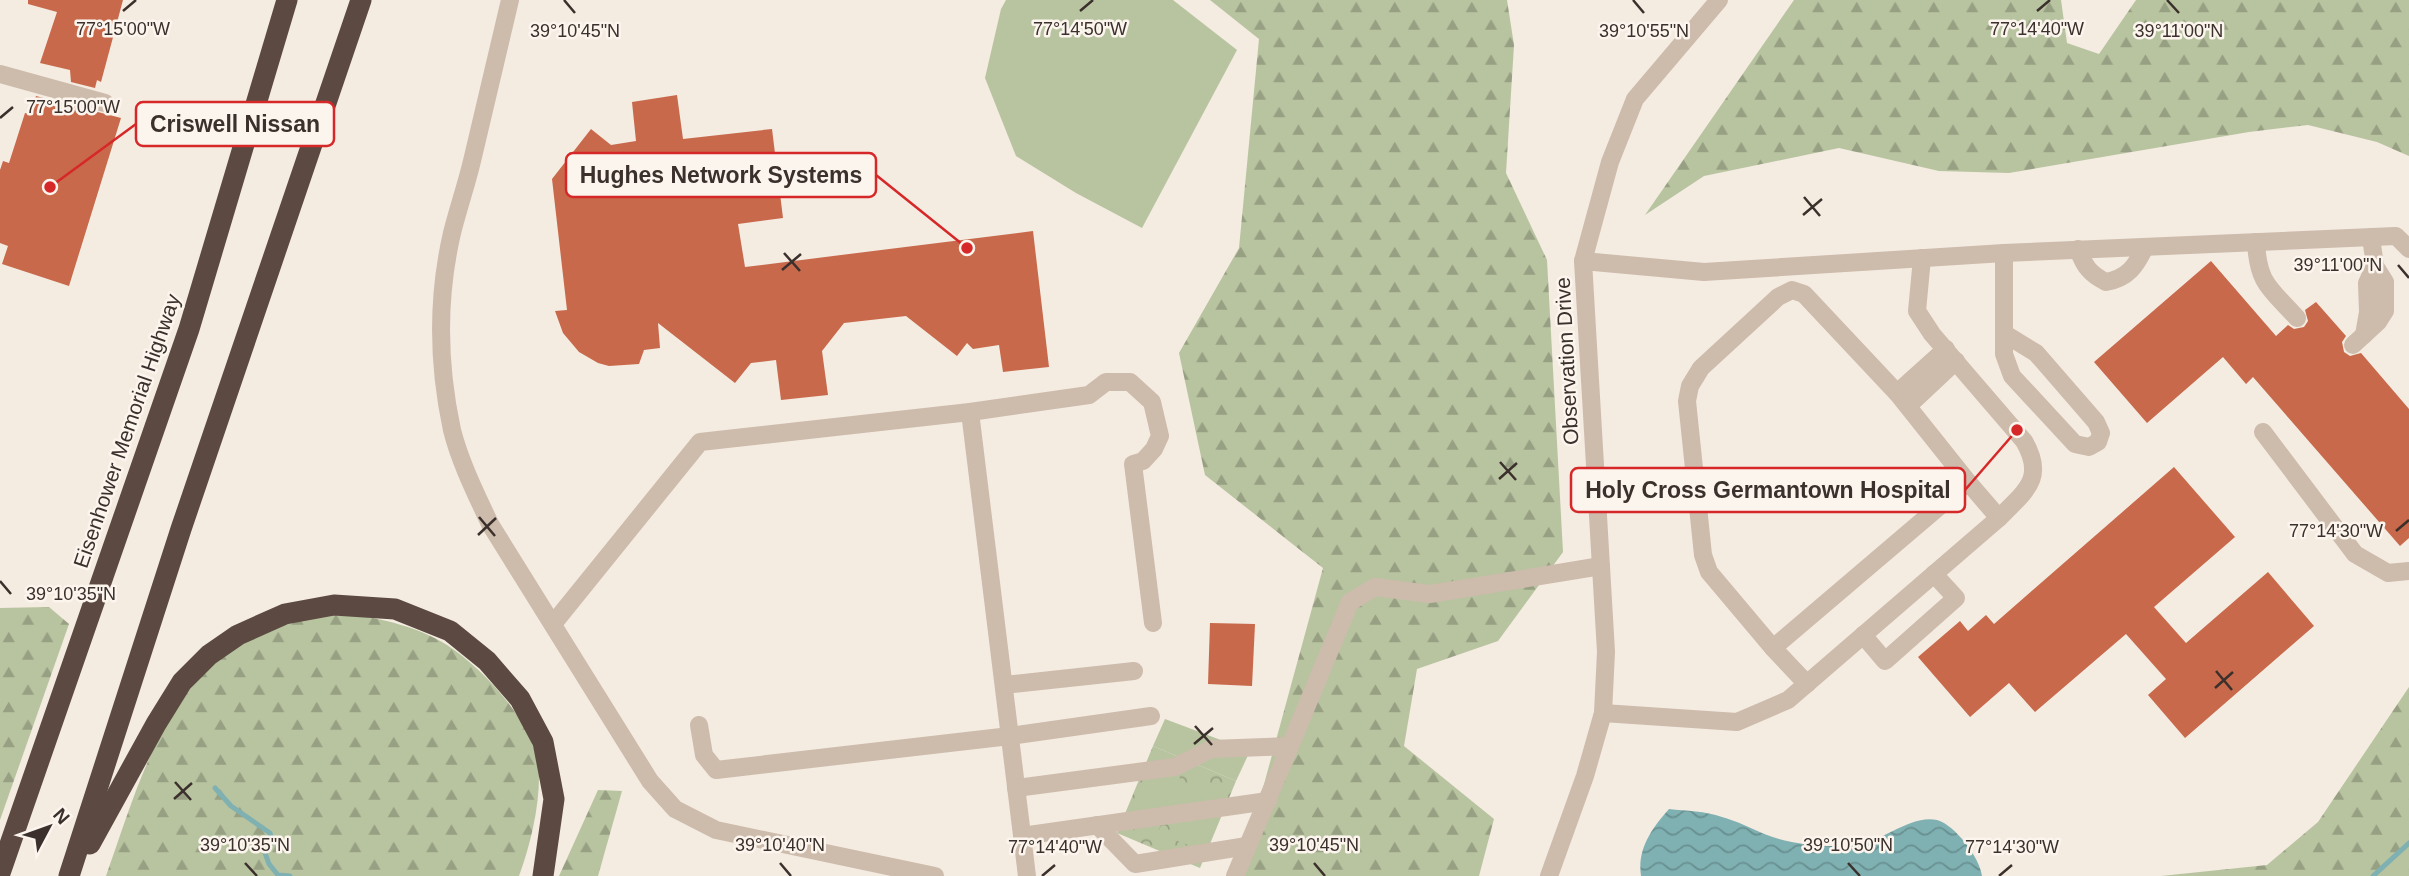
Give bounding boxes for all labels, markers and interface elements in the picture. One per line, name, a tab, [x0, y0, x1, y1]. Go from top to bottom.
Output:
text: 77°15'00"W	[76, 19, 170, 39]
text: 77°14'50"W	[1033, 19, 1127, 39]
text: 77°14'40"W	[1990, 19, 2084, 39]
text: 39°10'45"N	[530, 21, 620, 41]
text: 39°10'55"N	[1599, 21, 1689, 41]
text: 39°11'00"N	[2135, 21, 2223, 41]
text: 77°15'00"W	[26, 97, 120, 117]
callout: Criswell Nissan	[136, 102, 334, 146]
text: Criswell Nissan	[150, 111, 320, 137]
callout: Hughes Network Systems	[566, 153, 876, 197]
text: Hughes Network Systems	[580, 162, 862, 188]
text: 39°11'00"N	[2294, 255, 2382, 275]
street label: Observation Drive	[1551, 277, 1582, 446]
street label: Eisenhower Memorial Highway	[69, 290, 184, 571]
callout: Holy Cross Germantown Hospital	[1571, 468, 1965, 512]
text: Holy Cross Germantown Hospital	[1585, 477, 1951, 503]
text: 77°14'30"W	[2289, 521, 2383, 541]
text: 39°10'35"N	[26, 584, 116, 604]
north arrow	[14, 792, 84, 862]
text: N	[49, 804, 74, 828]
text: 39°10'35"N	[200, 835, 290, 855]
text: 39°10'40"N	[735, 835, 825, 855]
text: 39°10'45"N	[1269, 835, 1359, 855]
text: 39°10'50"N	[1803, 835, 1893, 855]
text: 77°14'40"W	[1008, 837, 1102, 857]
text: 77°14'30"W	[1965, 837, 2059, 857]

